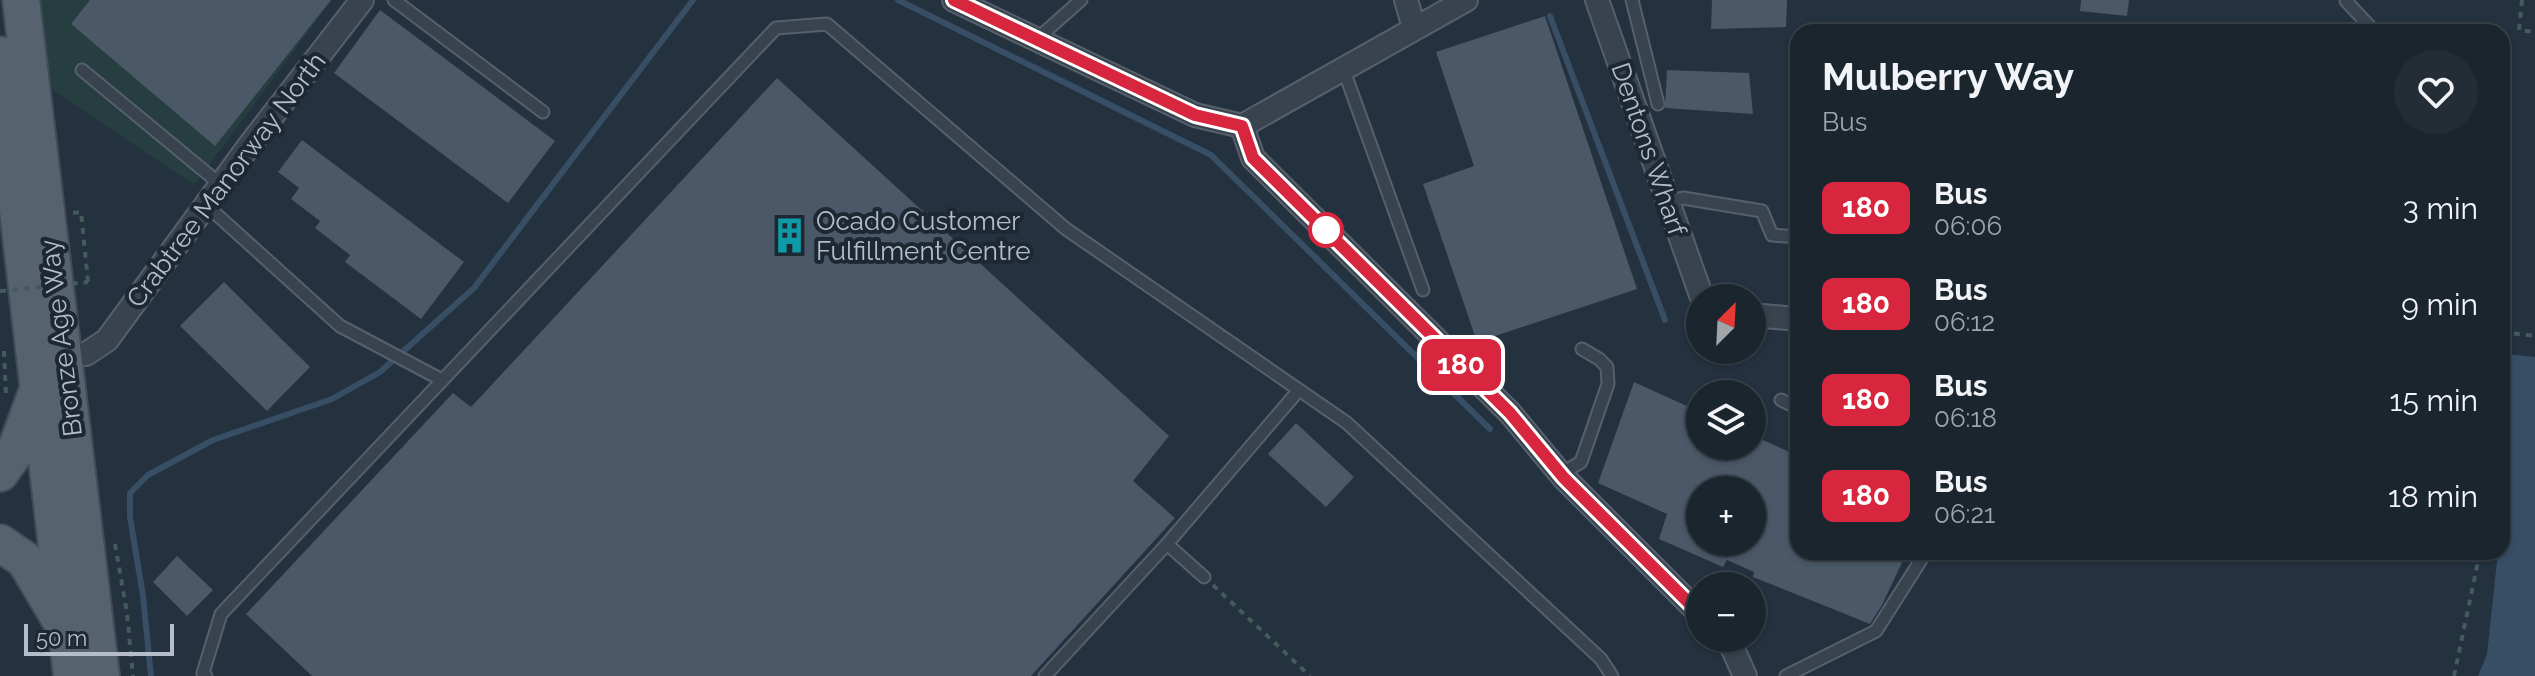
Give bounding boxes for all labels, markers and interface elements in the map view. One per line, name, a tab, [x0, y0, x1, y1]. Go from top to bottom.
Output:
street label: Crabtree Manorway North	[120, 47, 332, 313]
button: heart	[2394, 50, 2478, 134]
text: Mulberry Way	[1822, 54, 2074, 99]
street label: Dentons Wharf	[1605, 59, 1693, 241]
text: Bus	[1822, 107, 1867, 137]
text: Bus	[1934, 176, 1988, 211]
text: 180	[1842, 191, 1890, 224]
text: 3 min	[2403, 191, 2478, 226]
place label: Ocado Customer Fulfillment Centre	[816, 206, 1031, 266]
text: 06:06	[1934, 211, 2002, 241]
unlabelled marker	[1309, 213, 1343, 247]
building icon: Ocado Customer Fulfillment Centre	[771, 217, 809, 255]
street label: Bronze Age Way	[34, 238, 88, 438]
text: Bus	[1934, 272, 1988, 307]
north arrow	[1686, 284, 1766, 364]
map controls	[1686, 284, 1766, 652]
text: 180	[1842, 287, 1890, 320]
text: 9 min	[2401, 287, 2478, 322]
text: 06:12	[1934, 307, 1995, 337]
line badge: 180	[1415, 339, 1507, 391]
text: 180	[1437, 348, 1485, 381]
text: Bus	[1934, 368, 1988, 403]
button: layers	[1686, 380, 1766, 460]
text: 180	[1842, 383, 1890, 416]
text: 15 min	[2390, 383, 2478, 418]
text: 06:18	[1934, 403, 1997, 433]
text: Bus	[1934, 464, 1988, 499]
button: +	[1686, 476, 1766, 556]
text: 180	[1842, 479, 1890, 512]
text: 18 min	[2388, 479, 2478, 514]
text: 06:21	[1934, 499, 1995, 529]
button: −	[1686, 572, 1766, 652]
scale bar	[24, 620, 174, 656]
text: 50 m	[36, 625, 87, 651]

